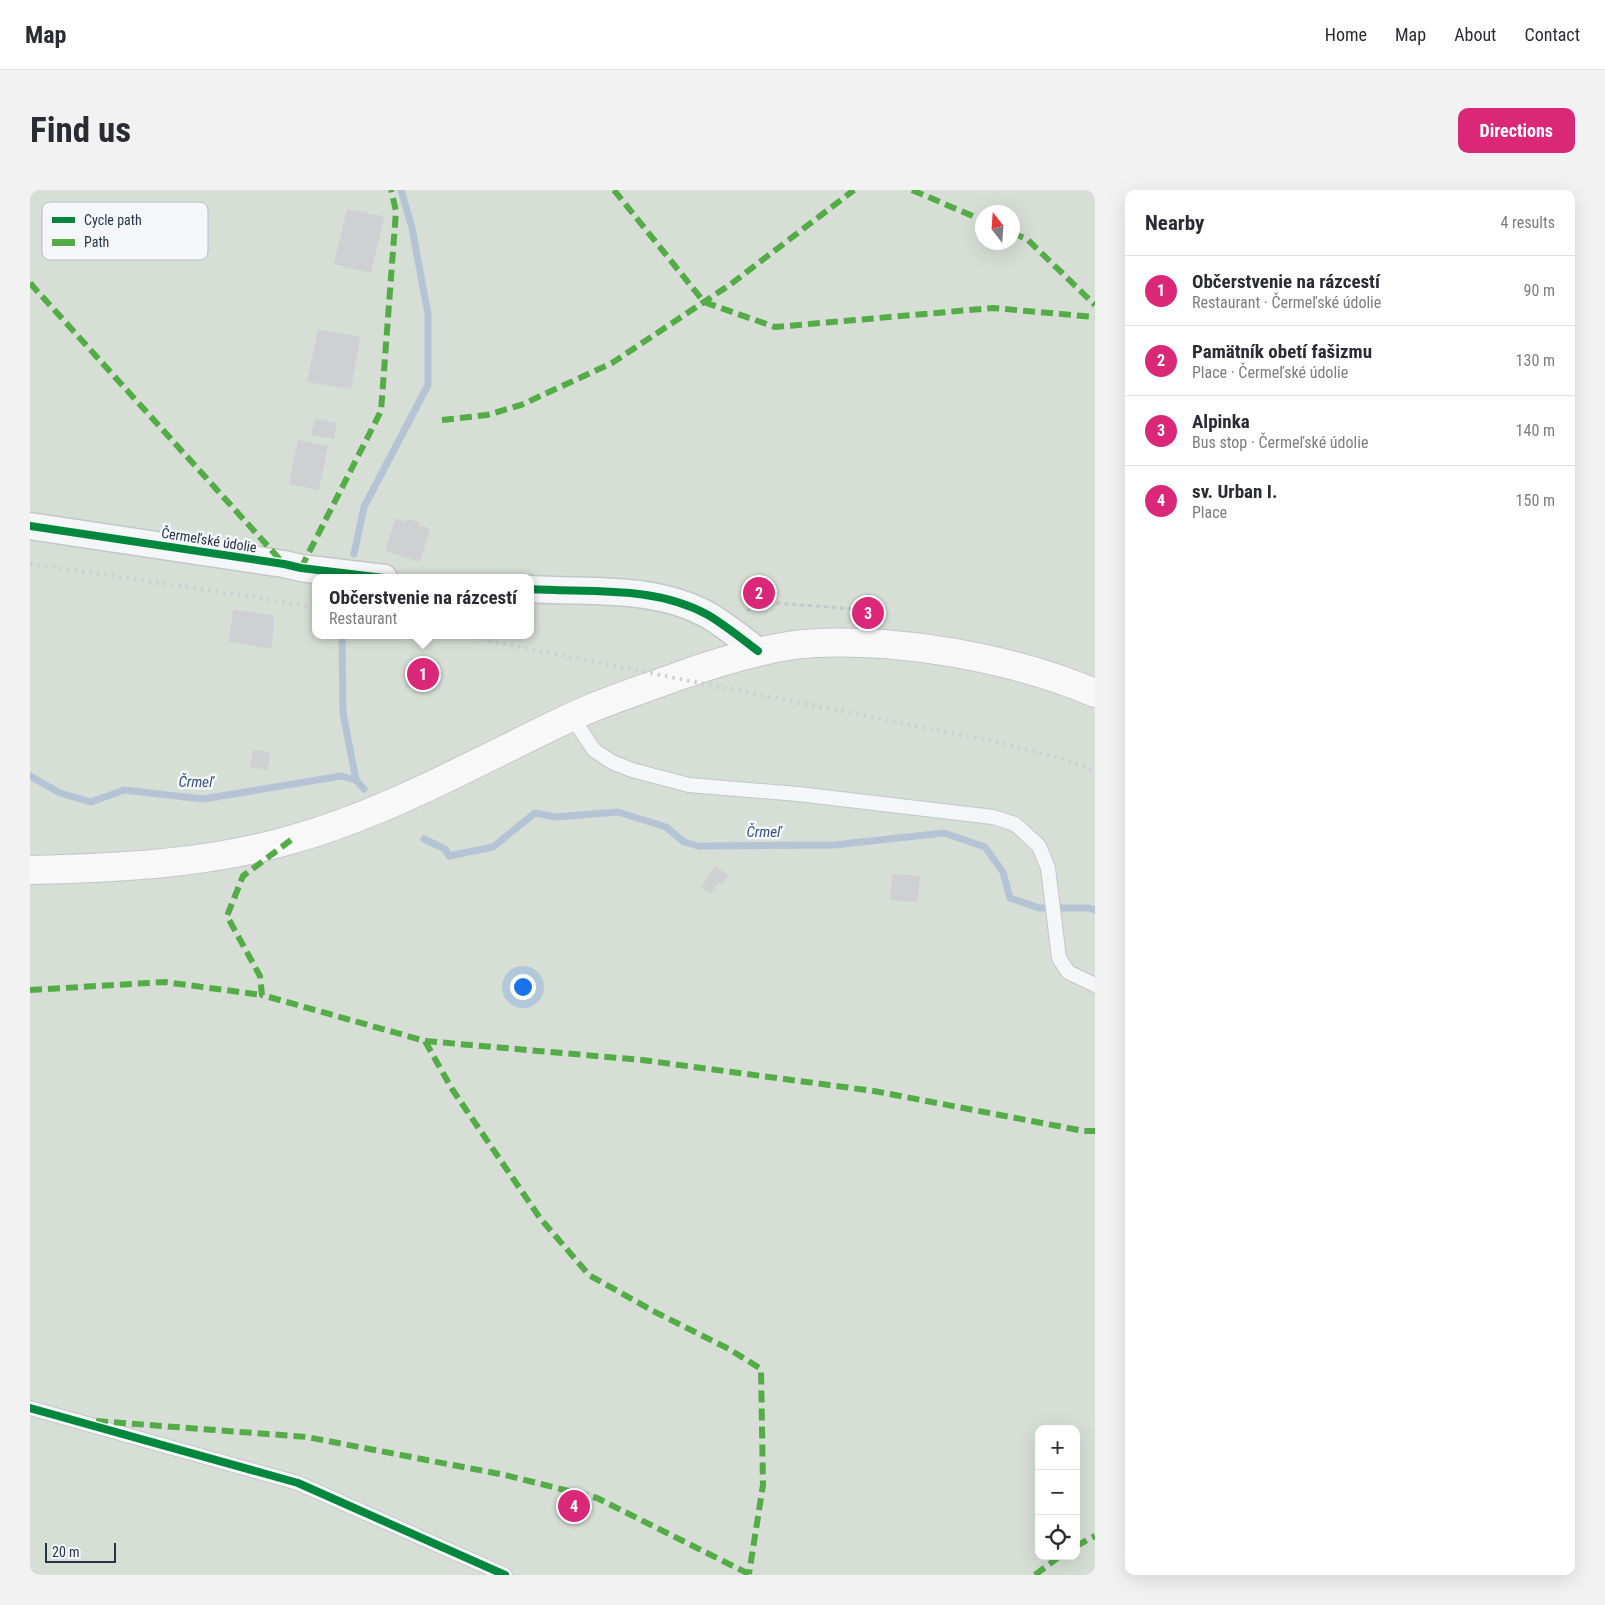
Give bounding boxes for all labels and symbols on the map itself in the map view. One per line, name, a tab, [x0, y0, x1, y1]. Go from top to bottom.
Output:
legend	[42, 202, 208, 260]
north arrow	[975, 205, 1020, 250]
text: Cycle path	[84, 212, 142, 228]
text: Path	[84, 234, 109, 250]
street label: Čermeľské údolie	[160, 524, 258, 555]
pin: 2	[743, 574, 775, 612]
pin: 3	[852, 594, 884, 632]
pin: 1	[407, 655, 439, 693]
water label: Črmeľ	[178, 773, 215, 791]
water label: Črmeľ	[747, 823, 783, 841]
your location	[510, 974, 536, 1000]
pin: 4	[558, 1487, 590, 1525]
scale bar	[45, 1540, 116, 1563]

